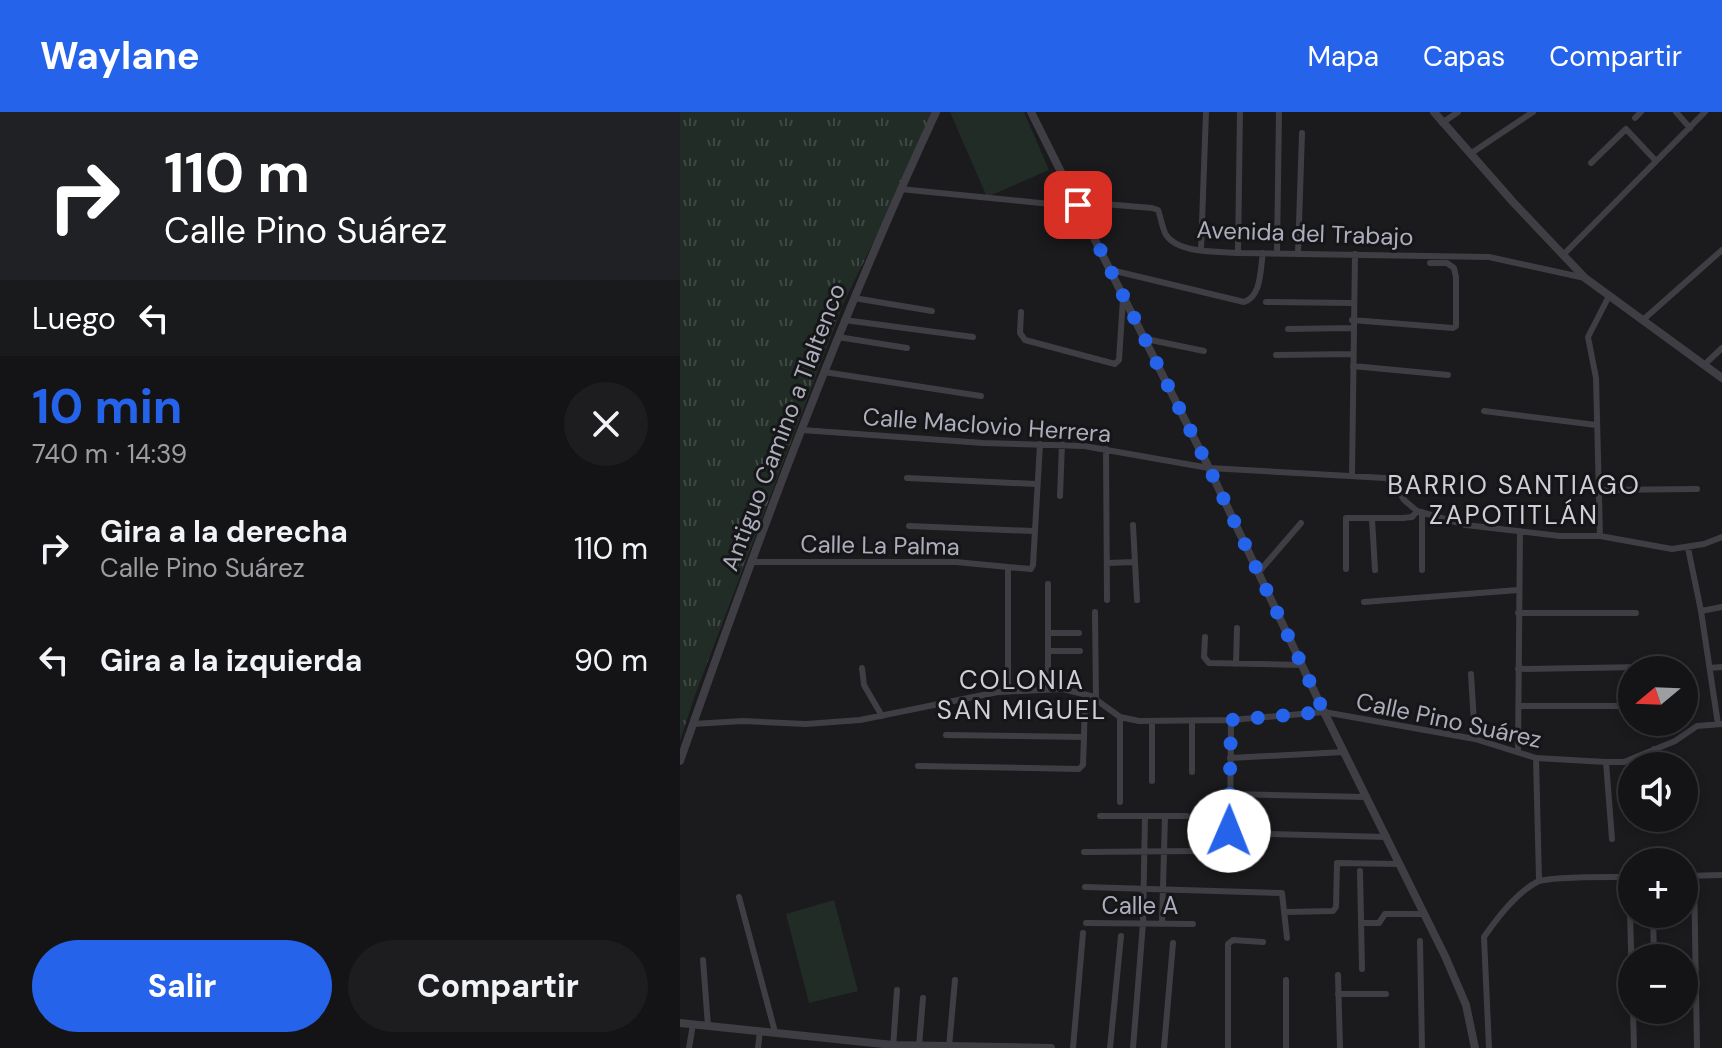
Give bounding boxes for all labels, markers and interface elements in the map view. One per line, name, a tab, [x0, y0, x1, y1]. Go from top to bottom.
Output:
text: Waylane	[40, 31, 200, 81]
text: Mapa	[1308, 38, 1379, 75]
text: Capas	[1423, 38, 1505, 75]
text: Compartir	[1549, 38, 1682, 75]
text: 110 m	[164, 136, 310, 209]
icon: right	[32, 144, 136, 248]
pin	[1044, 171, 1112, 239]
icon: arrive	[1056, 183, 1100, 227]
text: Calle Pino Suárez	[164, 207, 447, 254]
street label: Avenida del Trabajo	[1196, 214, 1414, 252]
street label: Antiguo Camino a Tlaltenco	[714, 279, 852, 575]
icon: left	[132, 296, 176, 340]
text: Luego	[32, 299, 116, 338]
text: 10 min	[32, 375, 182, 438]
button: close	[564, 382, 648, 466]
street label: Calle Maclovio Herrera	[862, 401, 1112, 449]
text: 740 m · 14:39	[32, 437, 187, 471]
district label: BARRIO SANTIAGO ZAPOTITLÁN	[1387, 468, 1641, 532]
text: Gira a la derecha	[100, 512, 348, 551]
icon: right	[32, 526, 76, 570]
street label: Calle La Palma	[800, 528, 960, 562]
text: 110 m	[574, 529, 648, 568]
text: Calle Pino Suárez	[100, 551, 305, 585]
icon: left	[32, 638, 76, 682]
text: Gira a la izquierda	[100, 641, 362, 680]
text: 90 m	[574, 641, 648, 680]
north arrow	[1618, 656, 1698, 736]
map controls	[1618, 656, 1698, 1024]
district label: COLONIA SAN MIGUEL	[937, 663, 1107, 727]
street label: Calle Pino Suárez	[1353, 685, 1545, 755]
button: sound	[1618, 752, 1698, 832]
position arrow	[1187, 789, 1271, 873]
button: +	[1618, 848, 1698, 928]
street label: Calle A	[1102, 890, 1179, 921]
button: Salir	[32, 940, 332, 1032]
button: Compartir	[348, 940, 648, 1032]
button: −	[1618, 944, 1698, 1024]

